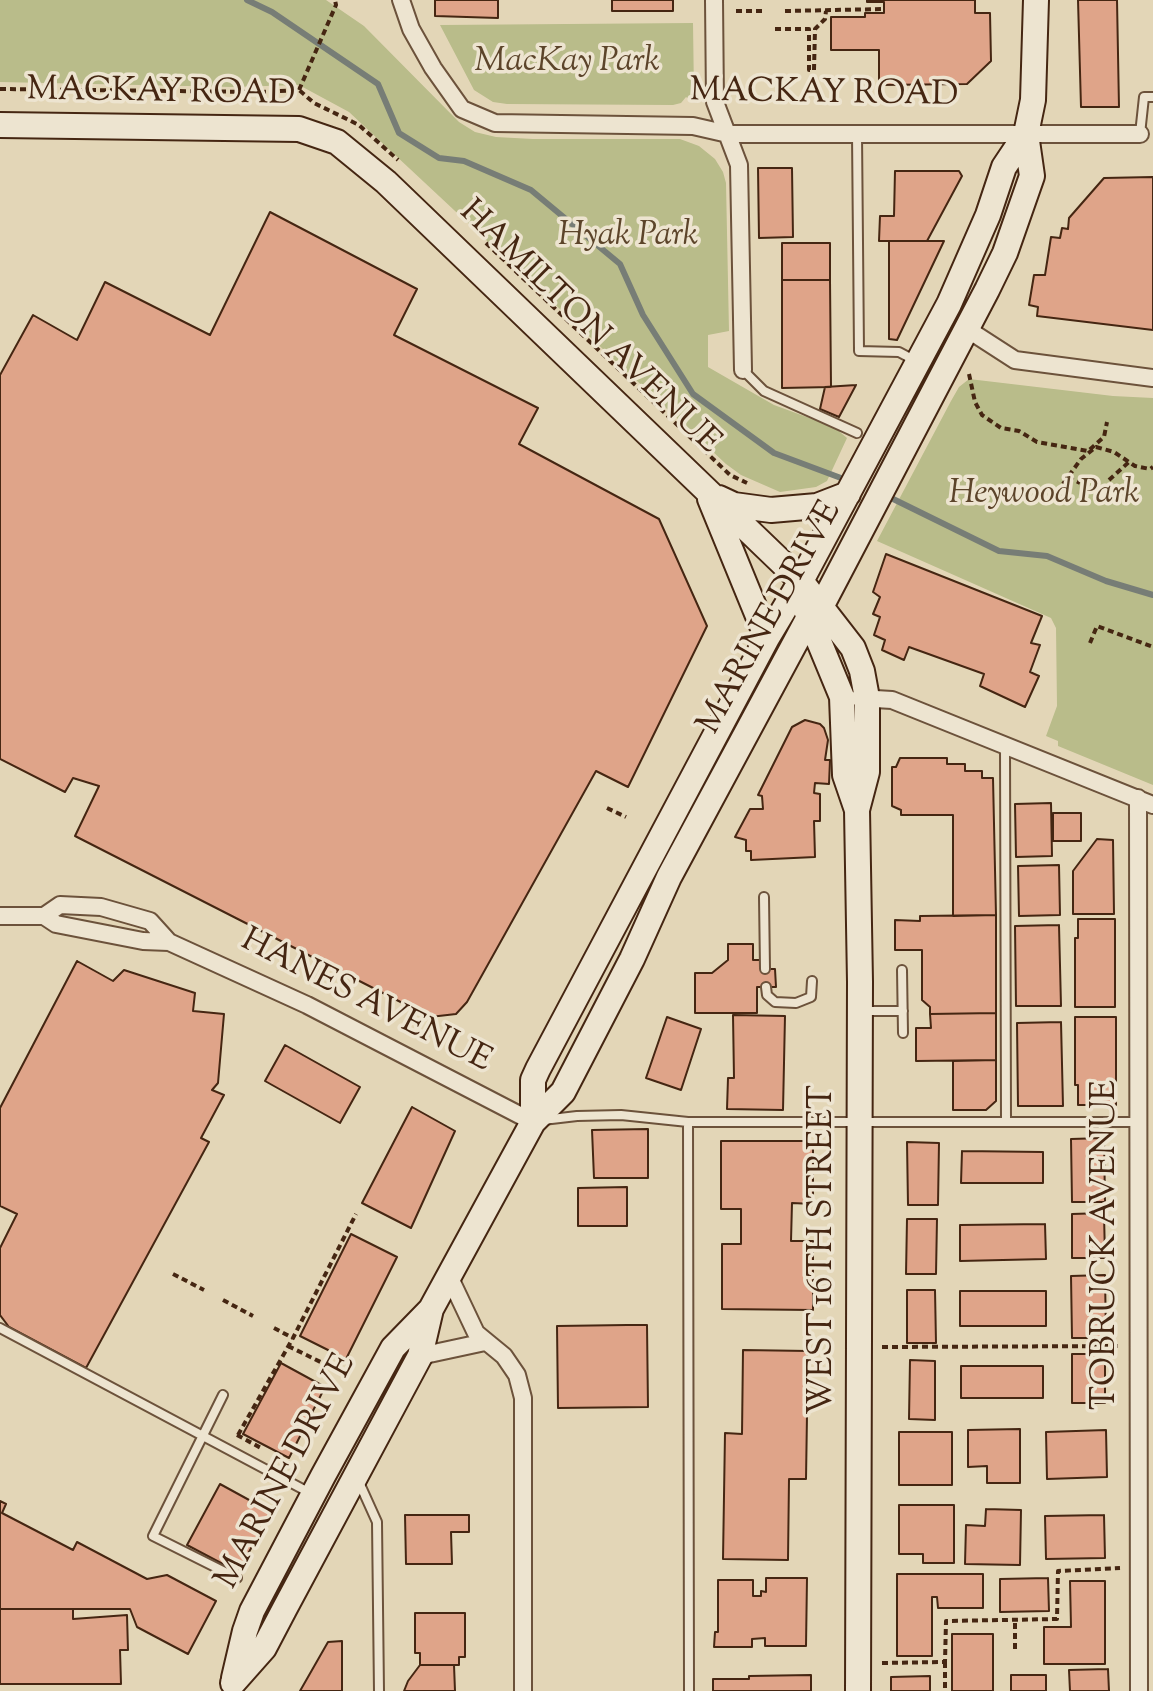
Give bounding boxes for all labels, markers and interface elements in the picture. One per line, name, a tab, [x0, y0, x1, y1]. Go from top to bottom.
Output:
park label: MacKay Park	[474, 44, 660, 84]
street label: MACKAY ROAD	[26, 72, 296, 118]
street label: MACKAY ROAD	[689, 73, 959, 119]
street label: HAMILTON AVENUE	[449, 194, 727, 464]
park label: Hyak Park	[558, 218, 698, 258]
park label: Heywood Park	[949, 476, 1139, 516]
street label: MARINE DRIVE	[691, 495, 853, 743]
street label: HANES AVENUE	[233, 922, 497, 1084]
street label: TOBRUCK AVENUE	[1088, 1080, 1128, 1410]
street label: WEST 16TH STREET	[805, 1085, 845, 1415]
street label: MARINE DRIVE	[209, 1349, 367, 1597]

